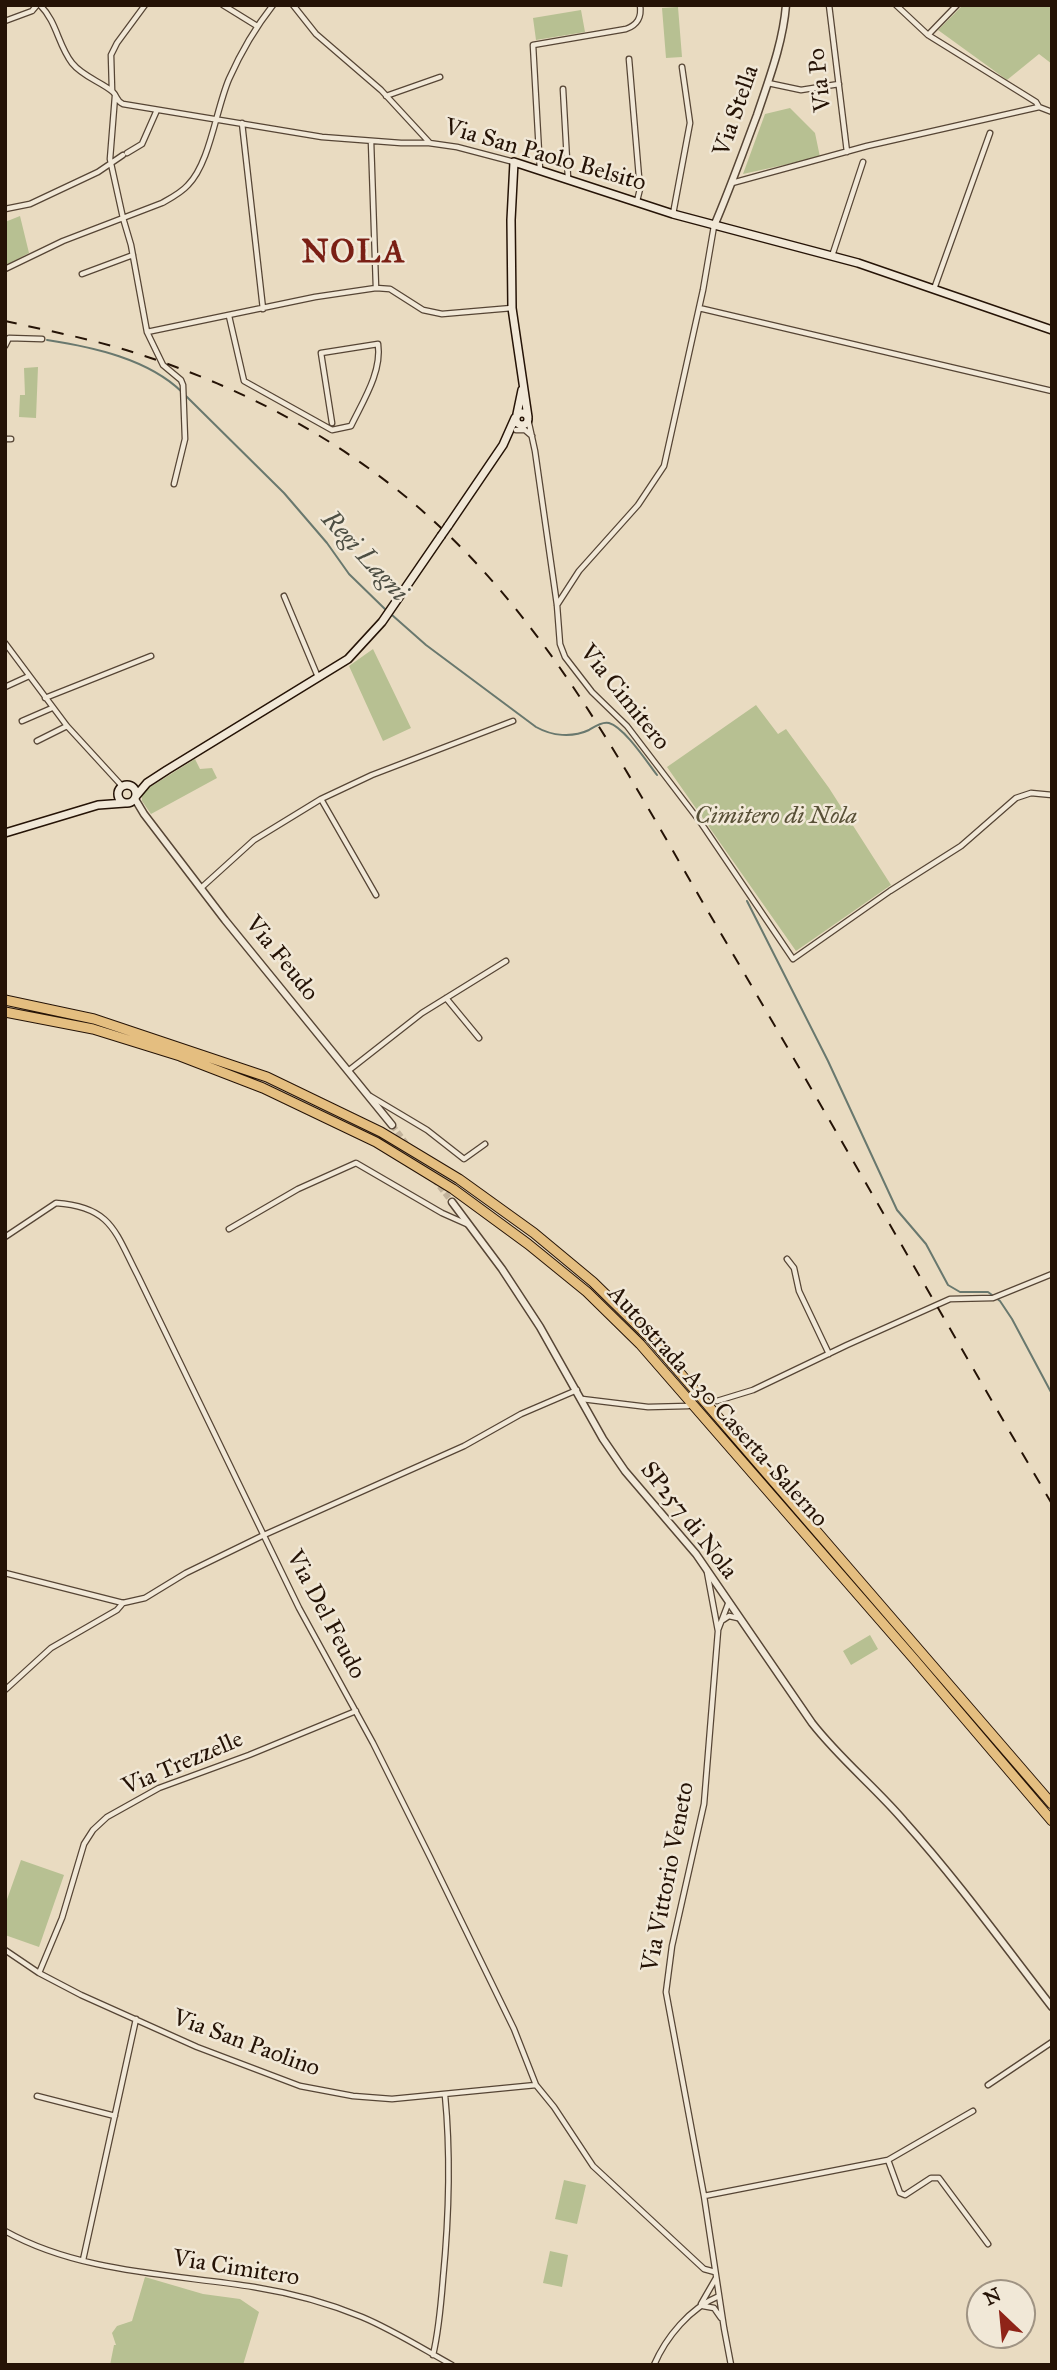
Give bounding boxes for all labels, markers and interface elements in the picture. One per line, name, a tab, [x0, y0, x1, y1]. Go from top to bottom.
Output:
street label: Via Po	[803, 47, 839, 113]
street label: Via Stella	[708, 62, 766, 160]
street label: Via San Paolo Belsito	[441, 113, 649, 199]
district label: NOLA	[302, 235, 406, 273]
water label: Regi Lagni	[314, 505, 414, 609]
street label: Via Cimitero	[573, 639, 675, 757]
park label: Cimitero di Nola	[695, 803, 857, 831]
street label: Via Feudo	[238, 911, 324, 1007]
street label: Autostrada A30 Caserta-Salerno	[601, 1280, 833, 1534]
street label: SP257 di Nola	[633, 1457, 743, 1585]
street label: Via Del Feudo	[279, 1546, 371, 1684]
street label: Via Trezzelle	[118, 1726, 248, 1802]
street label: Via Vittorio Veneto	[636, 1780, 702, 1974]
street label: Via San Paolino	[168, 2004, 324, 2084]
street label: Via Cimitero	[171, 2245, 301, 2293]
north arrow	[966, 2279, 1036, 2349]
text: N	[980, 2283, 1005, 2310]

